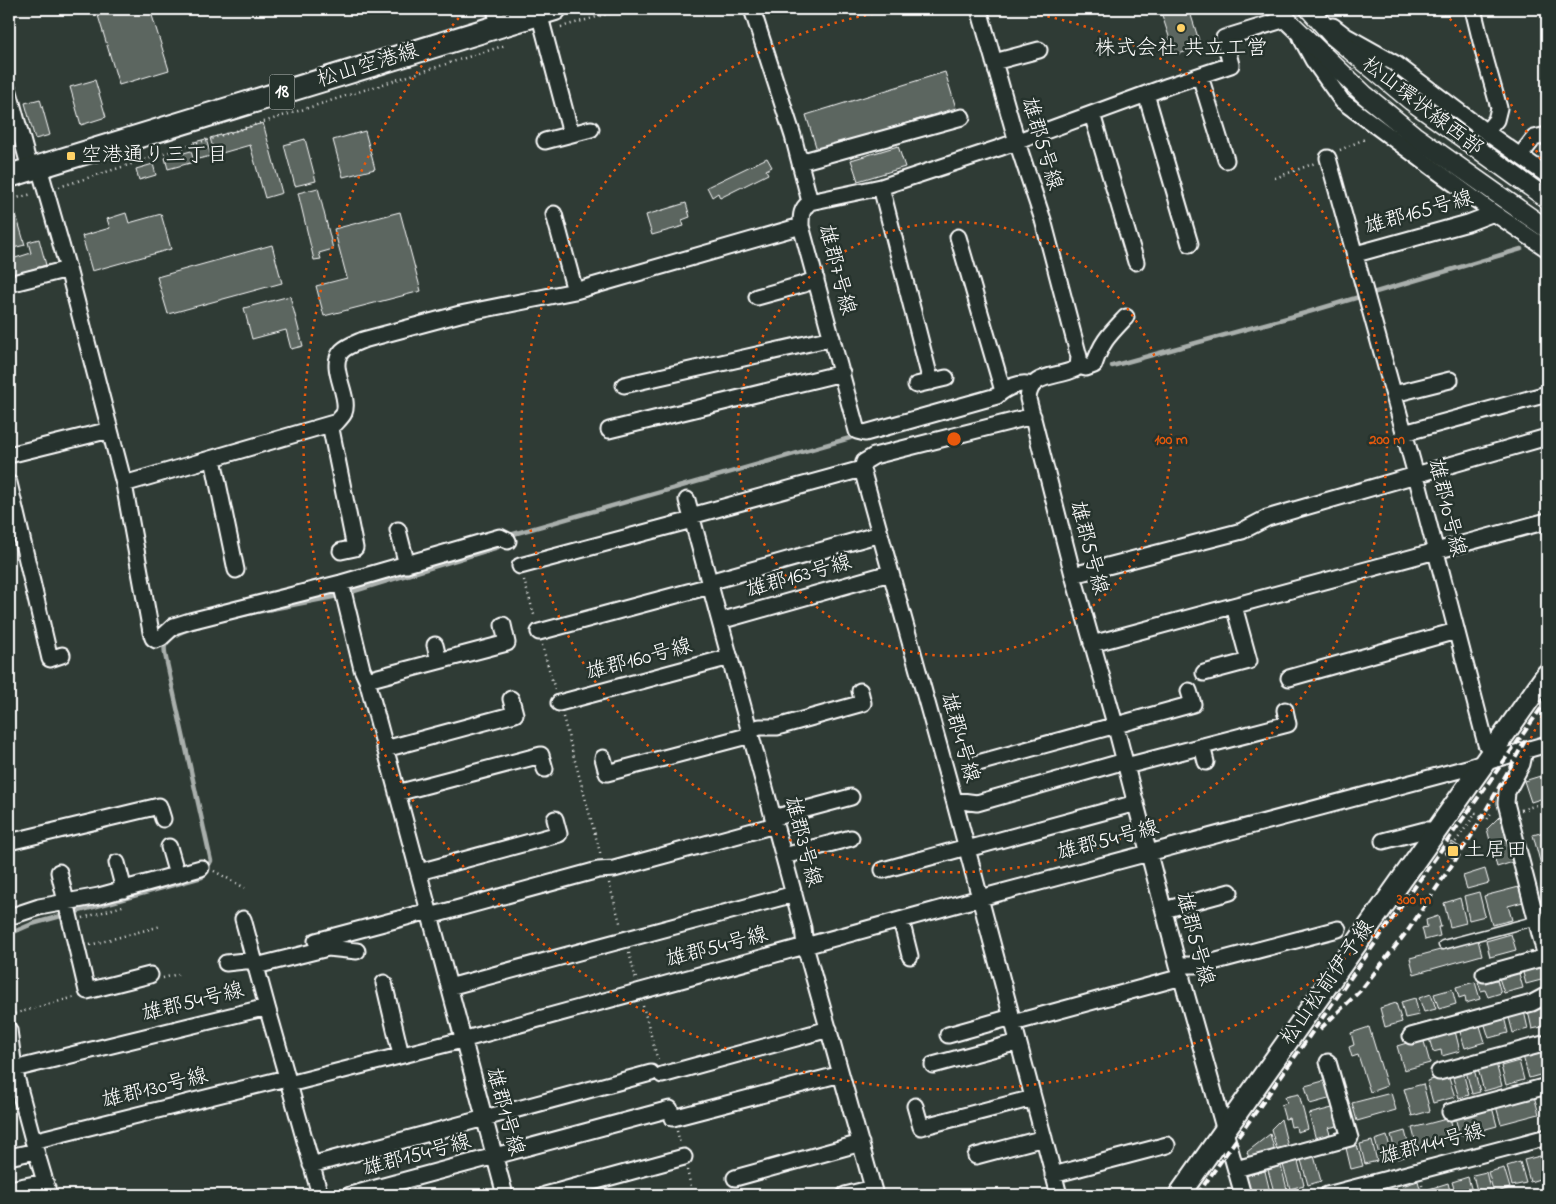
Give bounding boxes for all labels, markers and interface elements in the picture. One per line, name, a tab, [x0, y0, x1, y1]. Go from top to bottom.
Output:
marker: 株式会社 共立工営	[1175, 22, 1187, 34]
place label: 株式会社 共立工営	[1094, 34, 1268, 64]
street label: 松山空港線	[313, 36, 423, 96]
street label: 松山環状線西部	[1355, 50, 1489, 164]
road number: 18	[270, 74, 294, 110]
street label: 雄郡5号線	[1013, 94, 1069, 194]
place label: 空港通り三丁目	[81, 141, 228, 171]
marker: 空港通り三丁目	[65, 150, 77, 162]
street label: 雄郡165号線	[1361, 183, 1477, 243]
street label: 雄郡7号線	[810, 221, 862, 319]
text: 100 m	[1154, 429, 1188, 451]
text: 200 m	[1368, 429, 1405, 451]
centre of rings	[945, 430, 963, 448]
street label: 雄郡10号線	[1419, 456, 1473, 560]
street label: 雄郡5号線	[1061, 498, 1115, 598]
street label: 雄郡163号線	[743, 548, 855, 606]
street label: 雄郡160号線	[582, 631, 696, 689]
street label: 雄郡4号線	[932, 689, 986, 787]
street label: 雄郡3号線	[776, 793, 828, 891]
street label: 雄郡54号線	[1054, 813, 1162, 869]
place label: 土居田	[1464, 836, 1527, 866]
marker: 土居田	[1446, 844, 1460, 858]
street label: 雄郡5号線	[1167, 889, 1221, 989]
text: 300 m	[1396, 889, 1432, 911]
street label: 松山松前伊予線	[1274, 914, 1382, 1052]
street label: 雄郡54号線	[663, 920, 771, 976]
street label: 雄郡54号線	[139, 976, 247, 1030]
street label: 雄郡130号線	[99, 1061, 211, 1117]
street label: 雄郡1号線	[477, 1064, 531, 1160]
street label: 雄郡144号線	[1376, 1117, 1488, 1173]
street label: 雄郡154号線	[359, 1127, 475, 1185]

